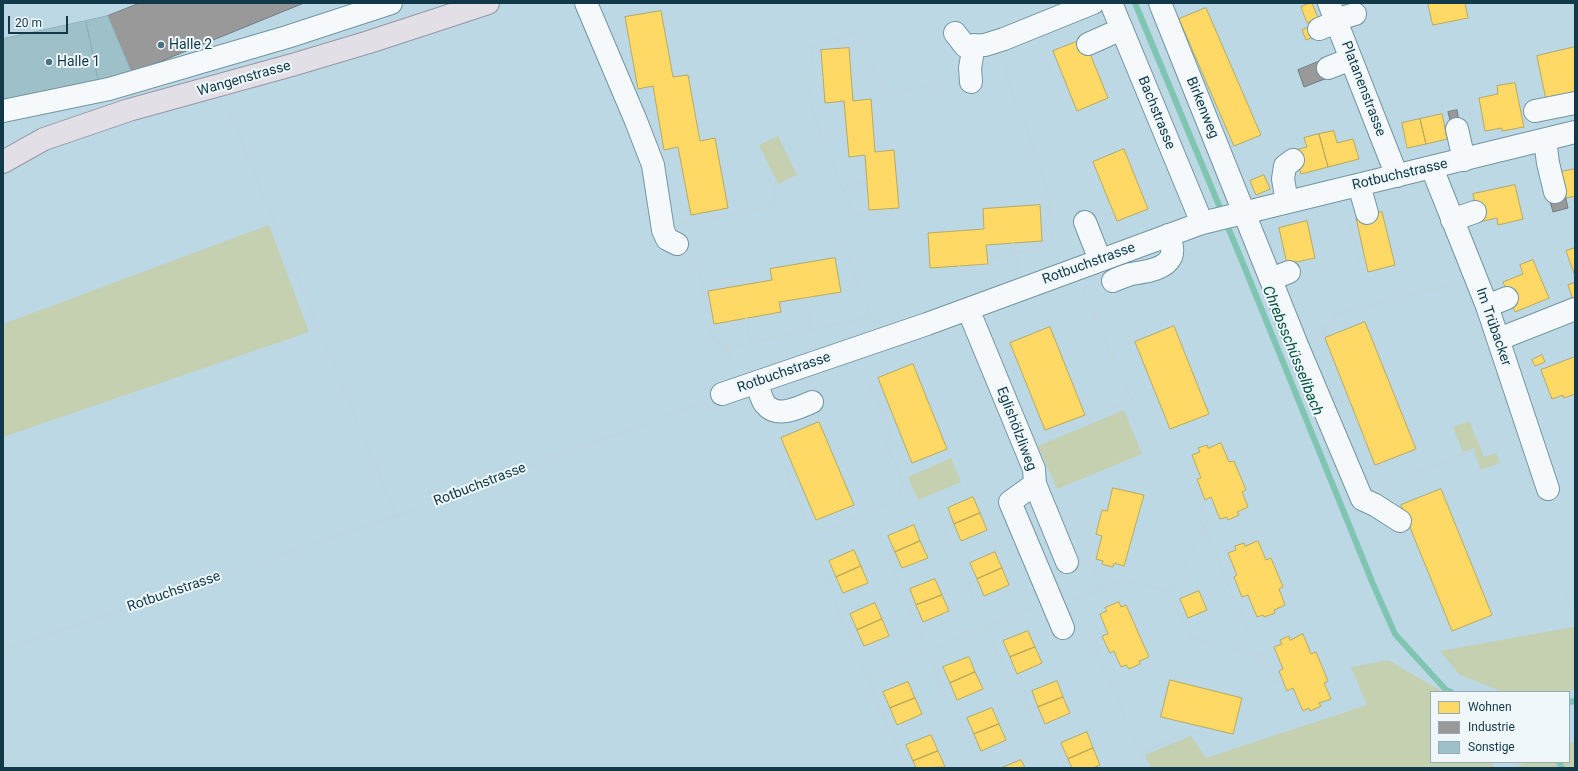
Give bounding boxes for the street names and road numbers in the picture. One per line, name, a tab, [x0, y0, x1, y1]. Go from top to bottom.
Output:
street label: Platanenstrasse	[1337, 39, 1389, 139]
street label: Wangenstrasse	[195, 58, 293, 100]
street label: Bachstrasse	[1134, 74, 1178, 152]
street label: Birkenweg	[1182, 75, 1222, 141]
street label: Rotbuchstrasse	[1351, 156, 1449, 194]
street label: Rotbuchstrasse	[1040, 239, 1138, 289]
street label: Im Trübacker	[1472, 286, 1514, 368]
street label: Rotbuchstrasse	[735, 349, 833, 397]
street label: Eglishölzliweg	[992, 385, 1040, 473]
street label: Rotbuchstrasse	[431, 460, 529, 510]
street label: Rotbuchstrasse	[125, 568, 223, 616]

